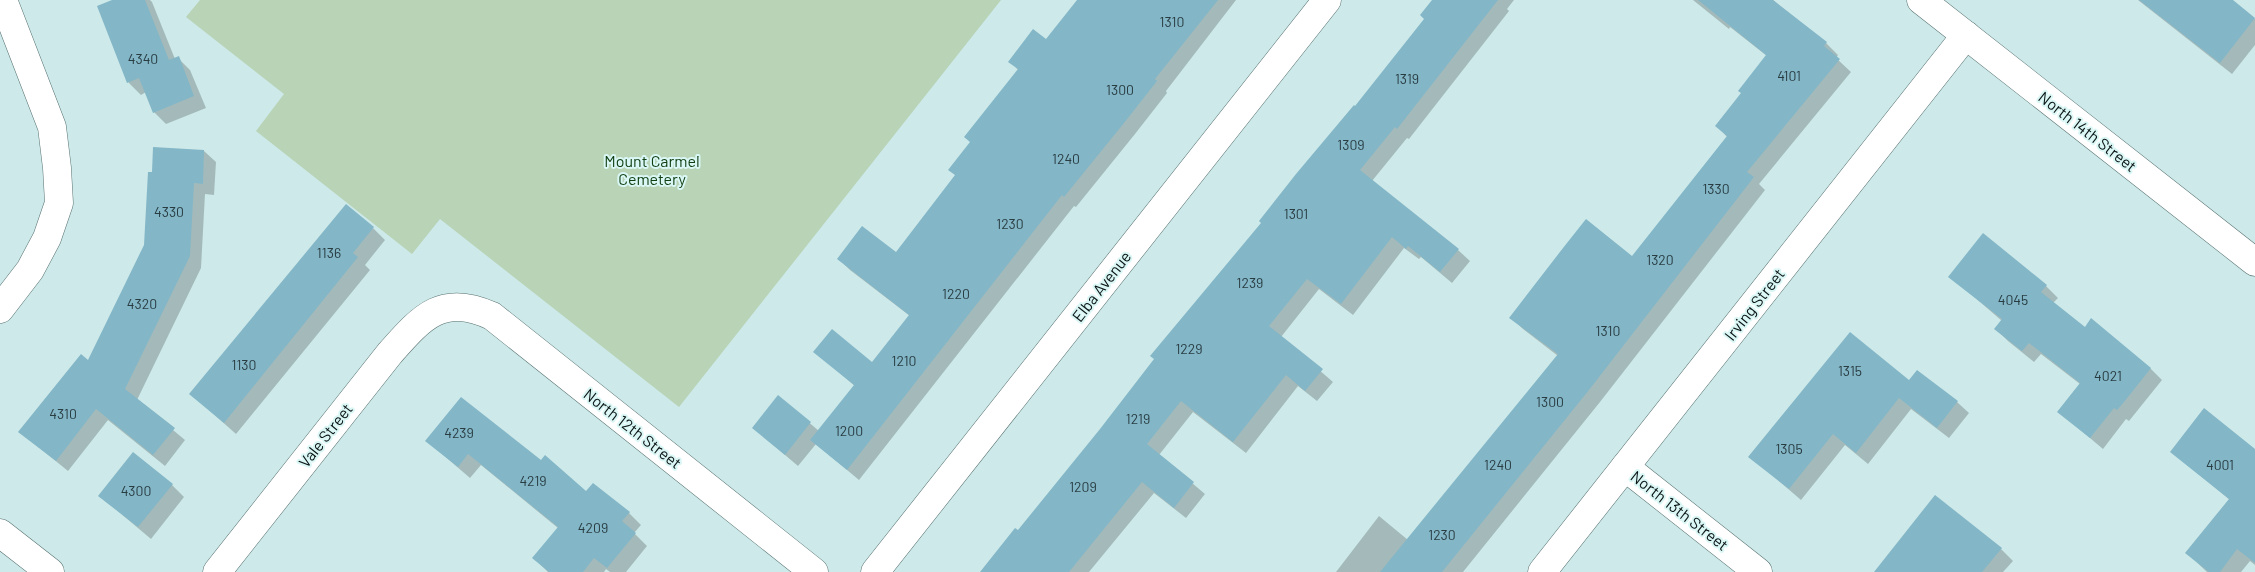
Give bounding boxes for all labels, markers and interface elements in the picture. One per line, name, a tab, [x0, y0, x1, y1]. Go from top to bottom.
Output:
house number: 1310	[1160, 13, 1184, 30]
house number: 4340	[128, 50, 158, 67]
house number: 4101	[1777, 67, 1801, 84]
house number: 1319	[1395, 70, 1419, 87]
house number: 1300	[1106, 81, 1134, 98]
street label: North 14th Street	[2035, 87, 2141, 175]
house number: 1309	[1337, 136, 1365, 153]
house number: 1240	[1052, 150, 1080, 167]
park label: Mount Carmel Cemetery	[604, 151, 700, 188]
house number: 1330	[1702, 180, 1730, 197]
house number: 4330	[154, 203, 184, 220]
house number: 1301	[1284, 205, 1308, 222]
house number: 1230	[996, 215, 1024, 232]
house number: 1136	[317, 244, 341, 261]
street label: Elba Avenue	[1068, 247, 1134, 325]
house number: 1320	[1646, 251, 1674, 268]
street label: Irving Street	[1720, 264, 1788, 344]
house number: 1239	[1237, 274, 1263, 291]
house number: 1220	[942, 285, 970, 302]
house number: 4045	[1998, 291, 2028, 308]
house number: 4320	[127, 295, 157, 312]
house number: 1310	[1596, 322, 1620, 339]
house number: 1229	[1175, 340, 1203, 357]
house number: 1210	[891, 352, 917, 369]
house number: 1130	[232, 356, 256, 373]
house number: 1315	[1838, 362, 1862, 379]
house number: 4021	[2094, 367, 2122, 384]
street label: North 12th Street	[580, 384, 686, 472]
house number: 1300	[1536, 393, 1564, 410]
street label: Vale Street	[294, 399, 356, 471]
house number: 4310	[49, 405, 77, 422]
house number: 1219	[1126, 410, 1150, 427]
house number: 1200	[835, 422, 863, 439]
house number: 4239	[444, 424, 474, 441]
house number: 1305	[1775, 440, 1803, 457]
house number: 1240	[1484, 456, 1512, 473]
house number: 4001	[2206, 456, 2234, 473]
street label: North 13th Street	[1627, 466, 1733, 554]
house number: 4219	[519, 472, 547, 489]
house number: 1209	[1069, 478, 1097, 495]
house number: 4300	[121, 482, 151, 499]
house number: 4209	[578, 519, 608, 536]
house number: 1230	[1428, 526, 1456, 543]

